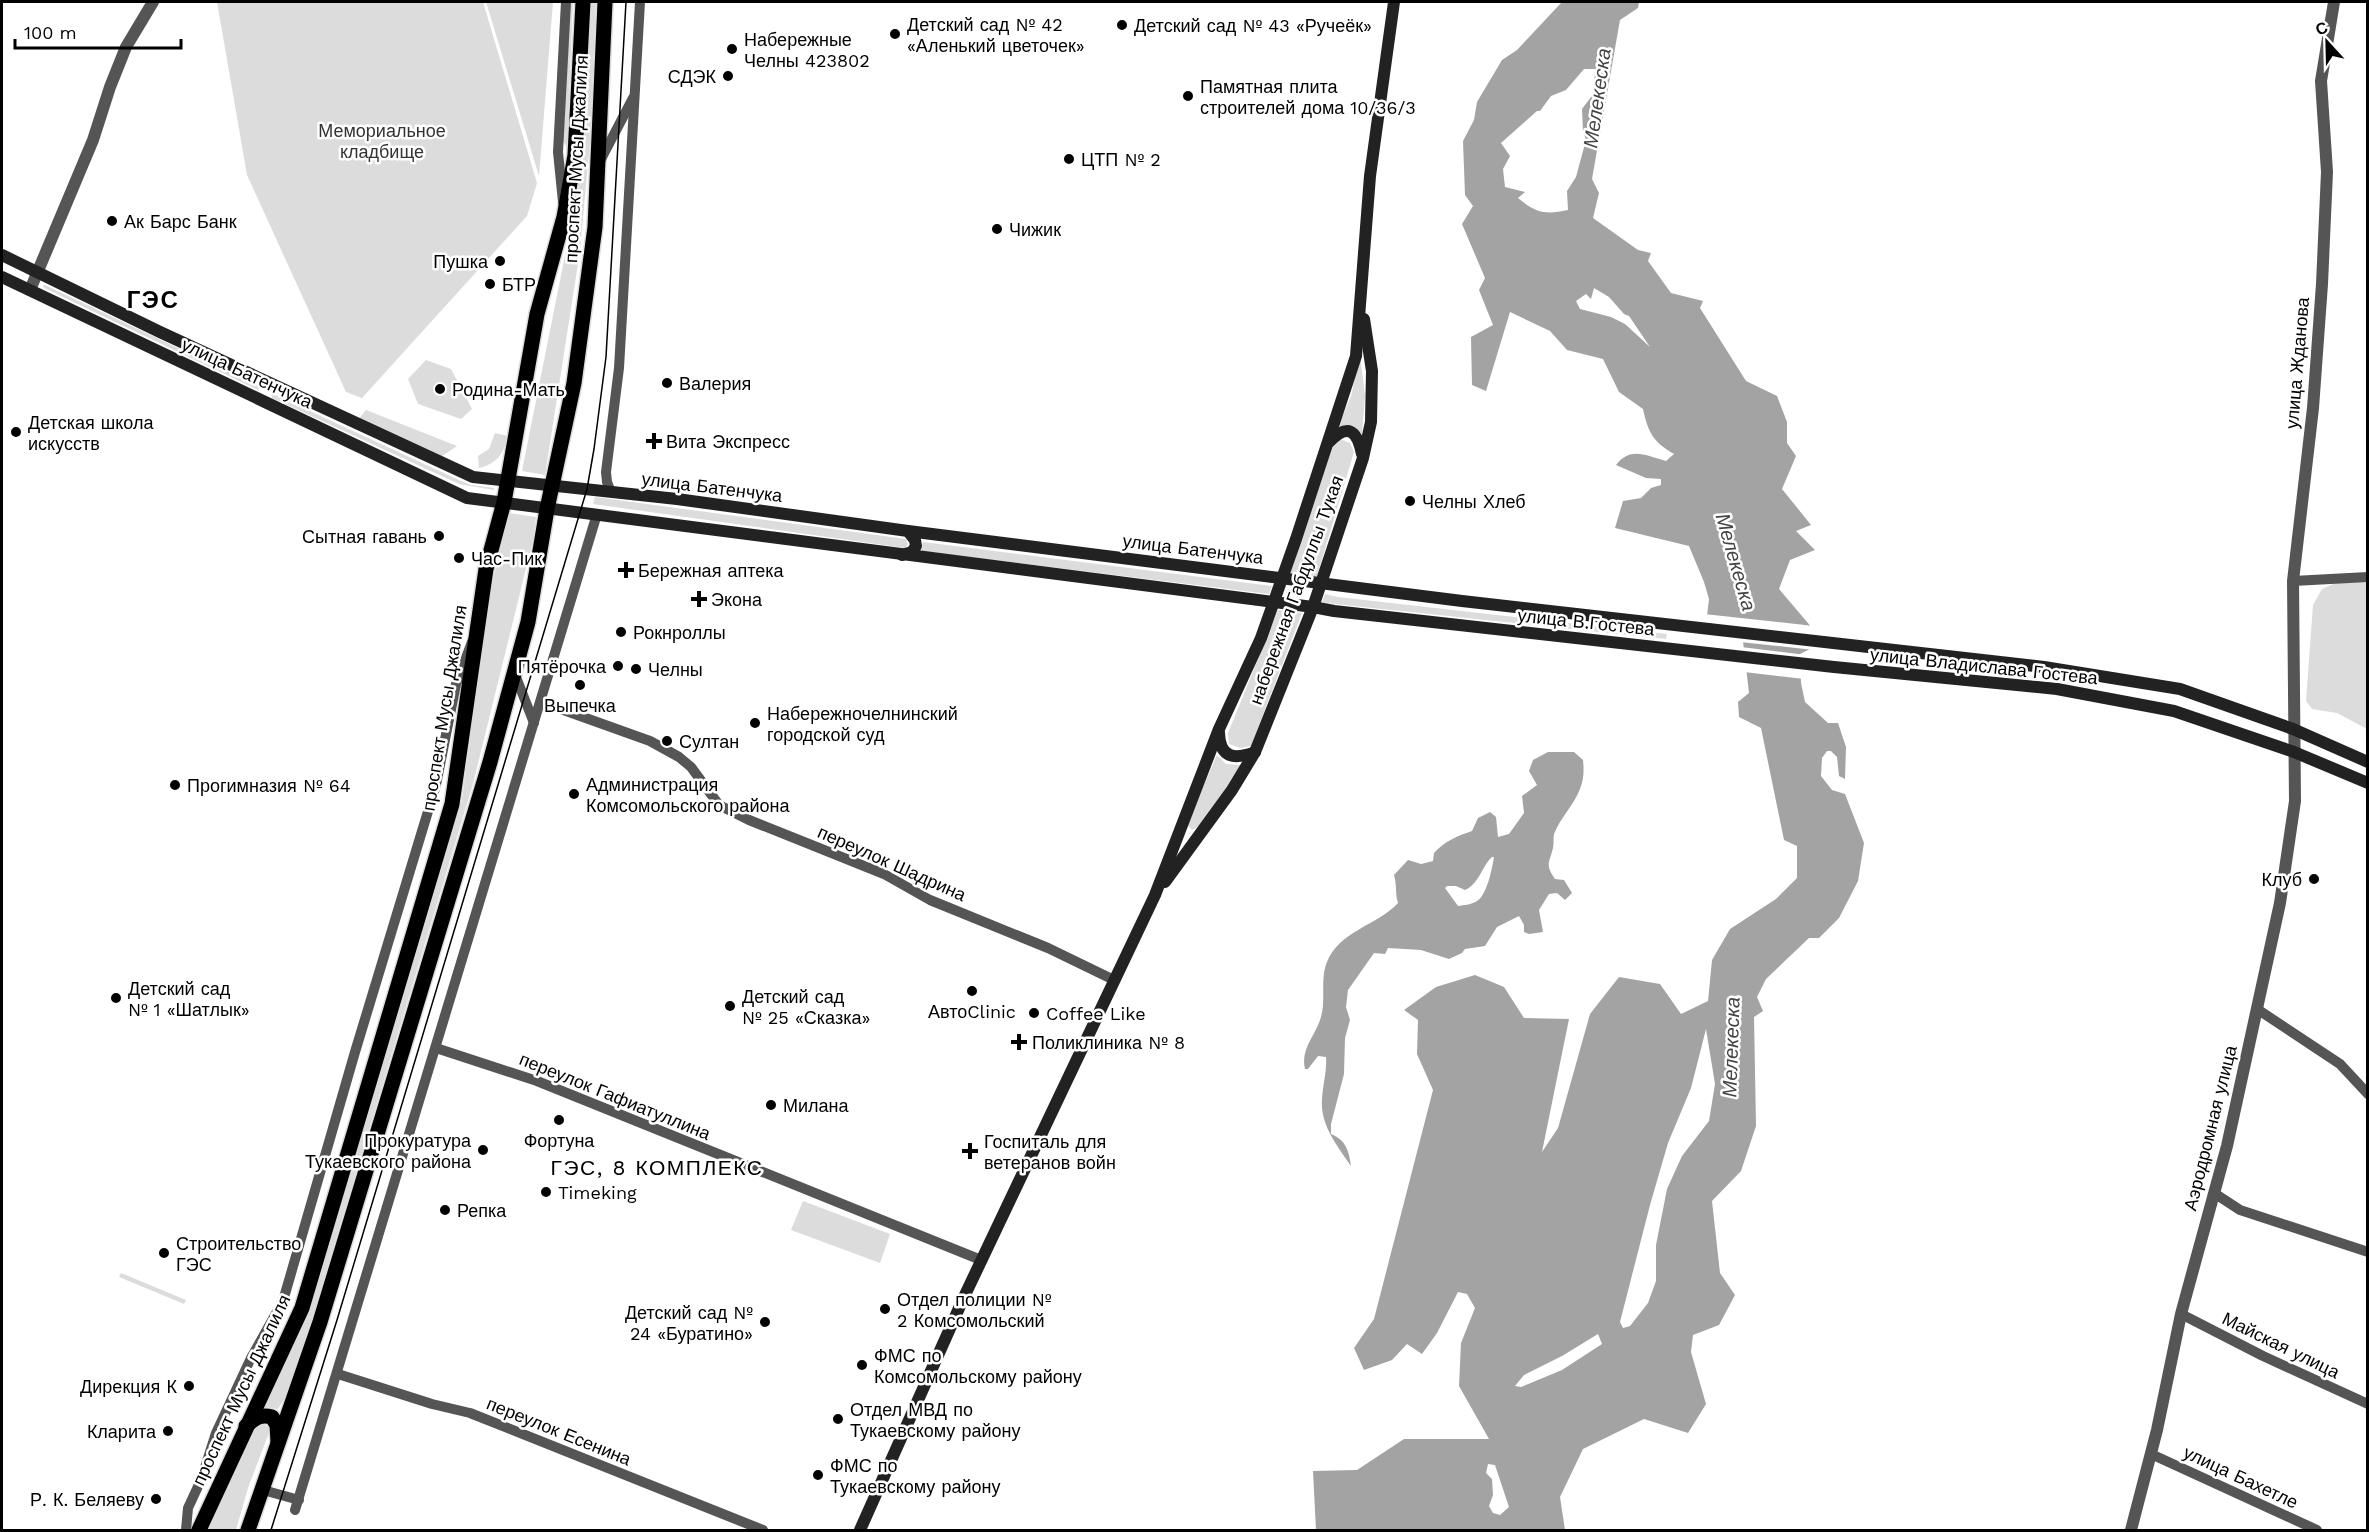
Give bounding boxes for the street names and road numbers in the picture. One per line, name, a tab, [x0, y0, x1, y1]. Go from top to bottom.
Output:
street label: проспект Мусы Джалиля	[560, 55, 592, 263]
street label: улица Жданова	[2281, 295, 2313, 430]
street label: улица Батенчука	[178, 334, 317, 413]
street label: улица Батенчука	[640, 468, 785, 506]
street label: набережная Габдуллы Тукая	[1245, 473, 1347, 707]
street label: улица Батенчука	[1121, 530, 1266, 568]
street label: проспект Мусы Джалиля	[417, 604, 471, 812]
street label: улица В.Гостева	[1517, 604, 1656, 640]
street label: улица Владислава Гостева	[1869, 644, 2100, 688]
street label: переулок Шадрина	[815, 821, 970, 906]
street label: Аэродромная улица	[2179, 1042, 2241, 1213]
street label: переулок Гафиатуллина	[516, 1048, 715, 1144]
street label: проспект Мусы Джалиля	[188, 1291, 294, 1489]
street label: Майская улица	[2219, 1308, 2344, 1383]
street label: переулок Есенина	[484, 1392, 635, 1470]
street label: улица Бахетле	[2180, 1441, 2302, 1513]

